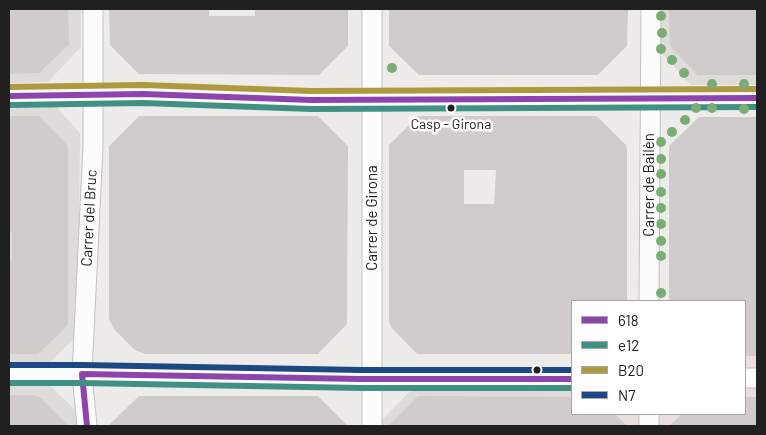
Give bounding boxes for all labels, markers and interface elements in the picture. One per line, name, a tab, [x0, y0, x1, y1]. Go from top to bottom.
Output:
marker: Casp - Girona	[446, 103, 456, 113]
place label: Casp - Girona	[411, 116, 491, 132]
street label: Carrer de Bailèn	[640, 133, 658, 237]
street label: Carrer de Girona	[363, 165, 381, 271]
street label: Carrer del Bruc	[77, 169, 101, 267]
legend	[571, 300, 746, 415]
text: 618	[618, 311, 639, 329]
text: e12	[618, 336, 639, 354]
text: B20	[618, 361, 644, 379]
unlabelled marker	[532, 365, 542, 375]
text: N7	[618, 386, 635, 404]

